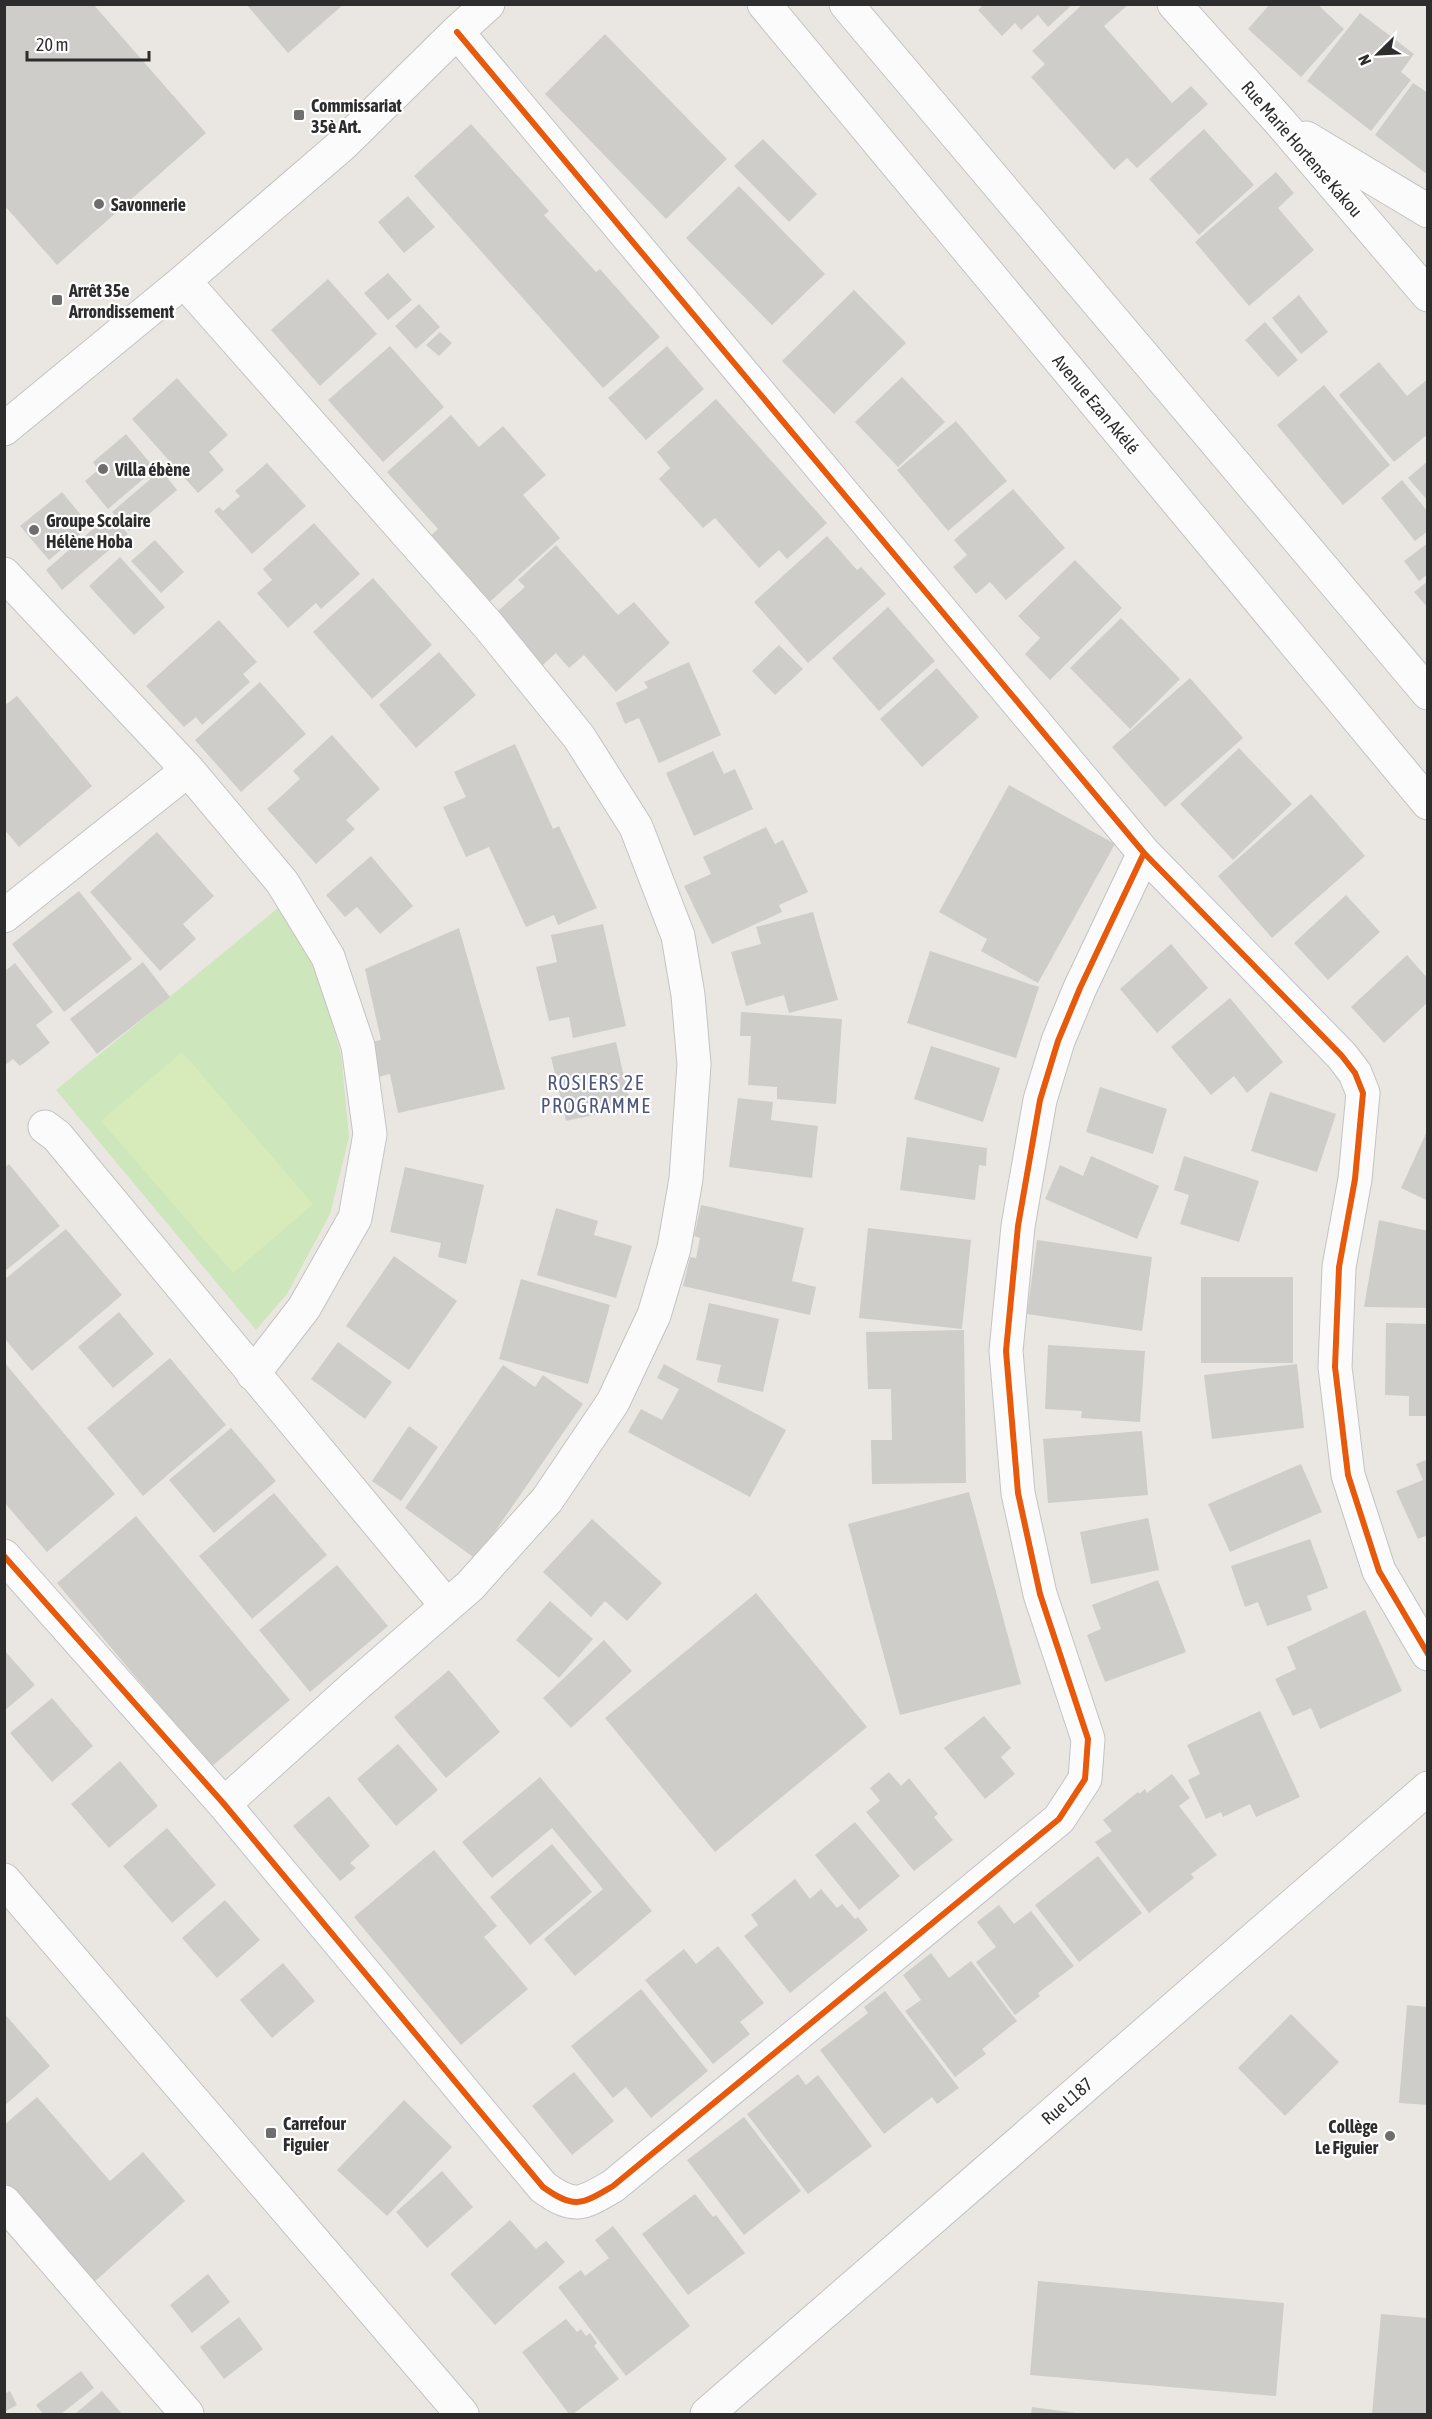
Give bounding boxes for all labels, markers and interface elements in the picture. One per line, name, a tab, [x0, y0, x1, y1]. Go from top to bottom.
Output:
scale bar	[27, 24, 148, 62]
north arrow	[1348, 24, 1408, 84]
text: 20 m	[36, 34, 68, 55]
text: N	[1354, 52, 1374, 68]
street label: Rue Marie Hortense Kakou	[1237, 77, 1367, 221]
place label: Commissariat 35è Art.	[311, 95, 403, 137]
marker: Commissariat 35è Art.	[292, 108, 306, 122]
place label: Savonnerie	[111, 194, 186, 215]
marker: Savonnerie	[92, 197, 106, 211]
place label: Arrêt 35e Arrondissement	[68, 280, 175, 322]
marker: Arrêt 35e Arrondissement	[50, 293, 64, 307]
street label: Avenue Ezan Akélé	[1048, 350, 1144, 458]
place label: Villa ébène	[114, 459, 190, 480]
marker: Villa ébène	[96, 462, 110, 476]
place label: Groupe Scolaire Hélène Hoba	[46, 510, 151, 552]
marker: Groupe Scolaire Hélène Hoba	[27, 523, 41, 537]
district label: ROSIERS 2E PROGRAMME	[541, 1071, 651, 1117]
street label: Rue L187	[1037, 2073, 1097, 2129]
place label: Carrefour Figuier	[283, 2113, 346, 2155]
place label: Collège Le Figuier	[1315, 2116, 1379, 2158]
marker: Carrefour Figuier	[264, 2126, 278, 2140]
marker: Collège Le Figuier	[1383, 2129, 1397, 2143]

